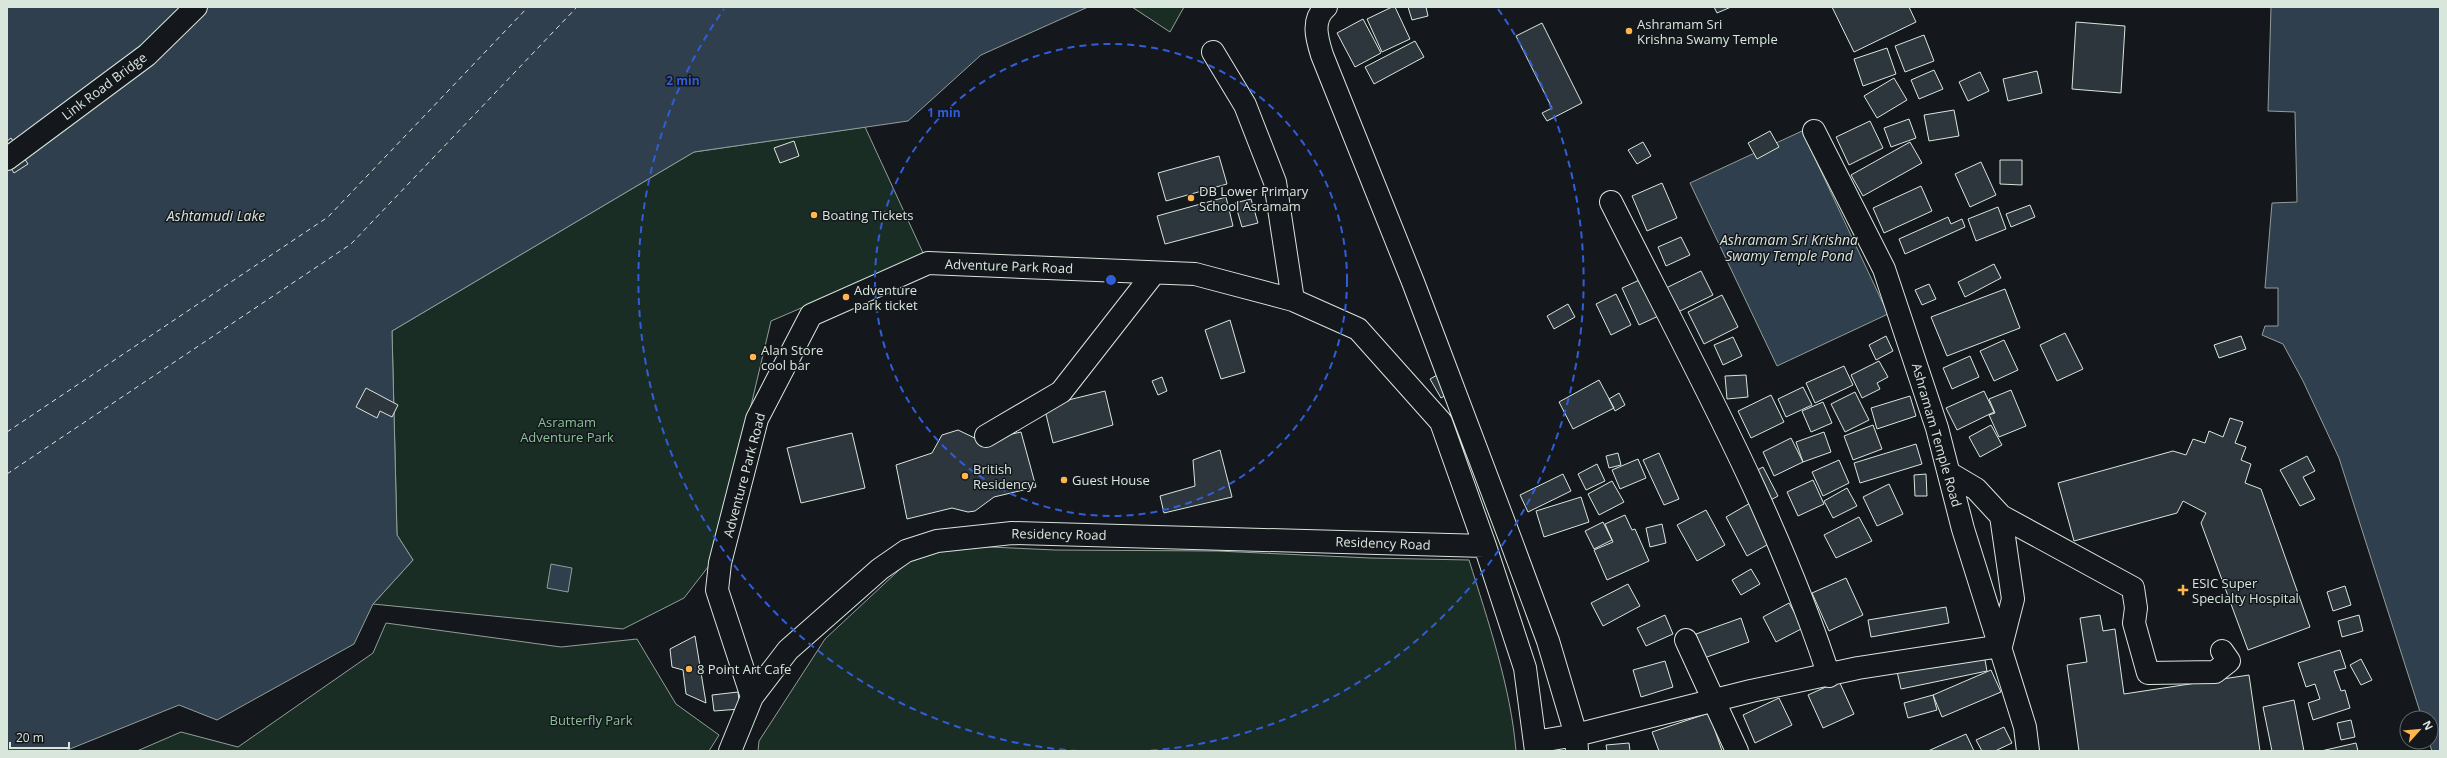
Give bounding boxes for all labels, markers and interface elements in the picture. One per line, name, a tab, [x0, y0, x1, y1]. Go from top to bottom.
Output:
place label: Ashramam Sri Krishna Swamy Temple	[1637, 15, 1778, 48]
marker: Ashramam Sri Krishna Swamy Temple	[1624, 26, 1634, 36]
street label: Link Road Bridge	[58, 48, 150, 124]
text: 2 min	[666, 72, 700, 89]
text: 1 min	[927, 104, 961, 121]
place label: DB Lower Primary School Asramam	[1199, 182, 1309, 215]
marker: DB Lower Primary School Asramam	[1186, 193, 1196, 203]
water label: Ashtamudi Lake	[166, 206, 265, 225]
place label: Boating Tickets	[822, 206, 913, 224]
marker: Boating Tickets	[809, 210, 819, 220]
water label: Ashramam Sri Krishna Swamy Temple Pond	[1719, 230, 1858, 265]
street label: Adventure Park Road	[945, 255, 1073, 277]
centre of rings	[1104, 273, 1118, 287]
place label: Adventure park ticket	[854, 281, 918, 314]
marker: Adventure park ticket	[841, 292, 851, 302]
place label: Alan Store cool bar	[761, 341, 823, 374]
marker: Alan Store cool bar	[748, 352, 758, 362]
street label: Ashramam Temple Road	[1908, 361, 1966, 509]
street label: Adventure Park Road	[719, 411, 769, 539]
park label: Asramam Adventure Park	[520, 413, 614, 446]
place label: British Residency	[973, 460, 1034, 493]
marker: British Residency	[960, 471, 970, 481]
place label: Guest House	[1072, 471, 1150, 489]
marker: Guest House	[1059, 475, 1069, 485]
street label: Residency Road	[1011, 524, 1107, 544]
street label: Residency Road	[1335, 532, 1431, 554]
place label: ESIC Super Specialty Hospital	[2192, 574, 2299, 607]
marker: ESIC Super Specialty Hospital	[2177, 584, 2189, 596]
place label: 8 Point Art Cafe	[697, 660, 791, 678]
marker: 8 Point Art Cafe	[684, 664, 694, 674]
north arrow	[2399, 710, 2439, 750]
park label: Butterfly Park	[550, 711, 633, 729]
text: N	[2420, 718, 2437, 733]
scale bar	[10, 724, 69, 750]
text: 20 m	[16, 729, 44, 746]

